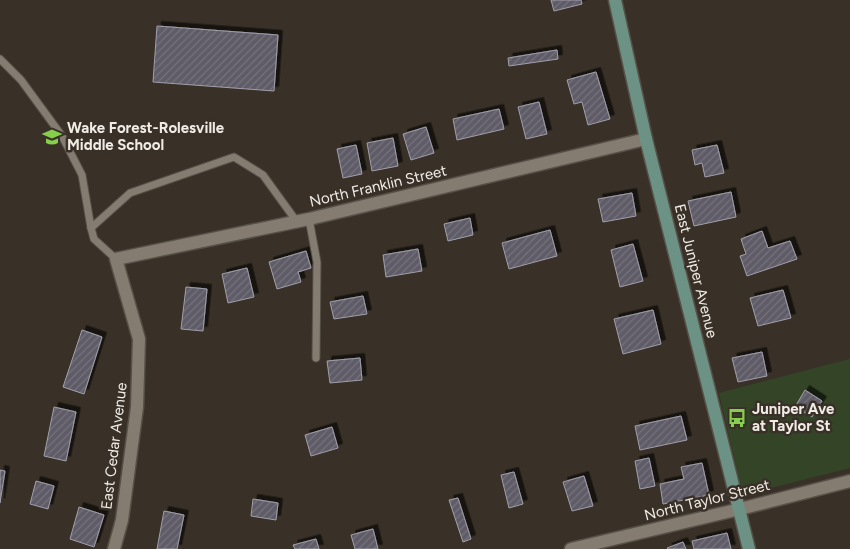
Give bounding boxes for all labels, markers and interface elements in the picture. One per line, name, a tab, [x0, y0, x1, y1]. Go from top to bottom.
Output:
place label: Wake Forest-Rolesville Middle School	[67, 119, 225, 154]
school or university icon: Wake Forest-Rolesville Middle School	[41, 126, 63, 148]
street label: North Franklin Street	[308, 161, 449, 211]
street label: East Juniper Avenue	[671, 202, 721, 340]
street label: East Cedar Avenue	[97, 381, 131, 511]
place label: Juniper Ave at Taylor St	[752, 400, 835, 435]
bus stop icon: Juniper Ave at Taylor St	[726, 407, 748, 429]
street label: North Taylor Street	[642, 476, 772, 524]

